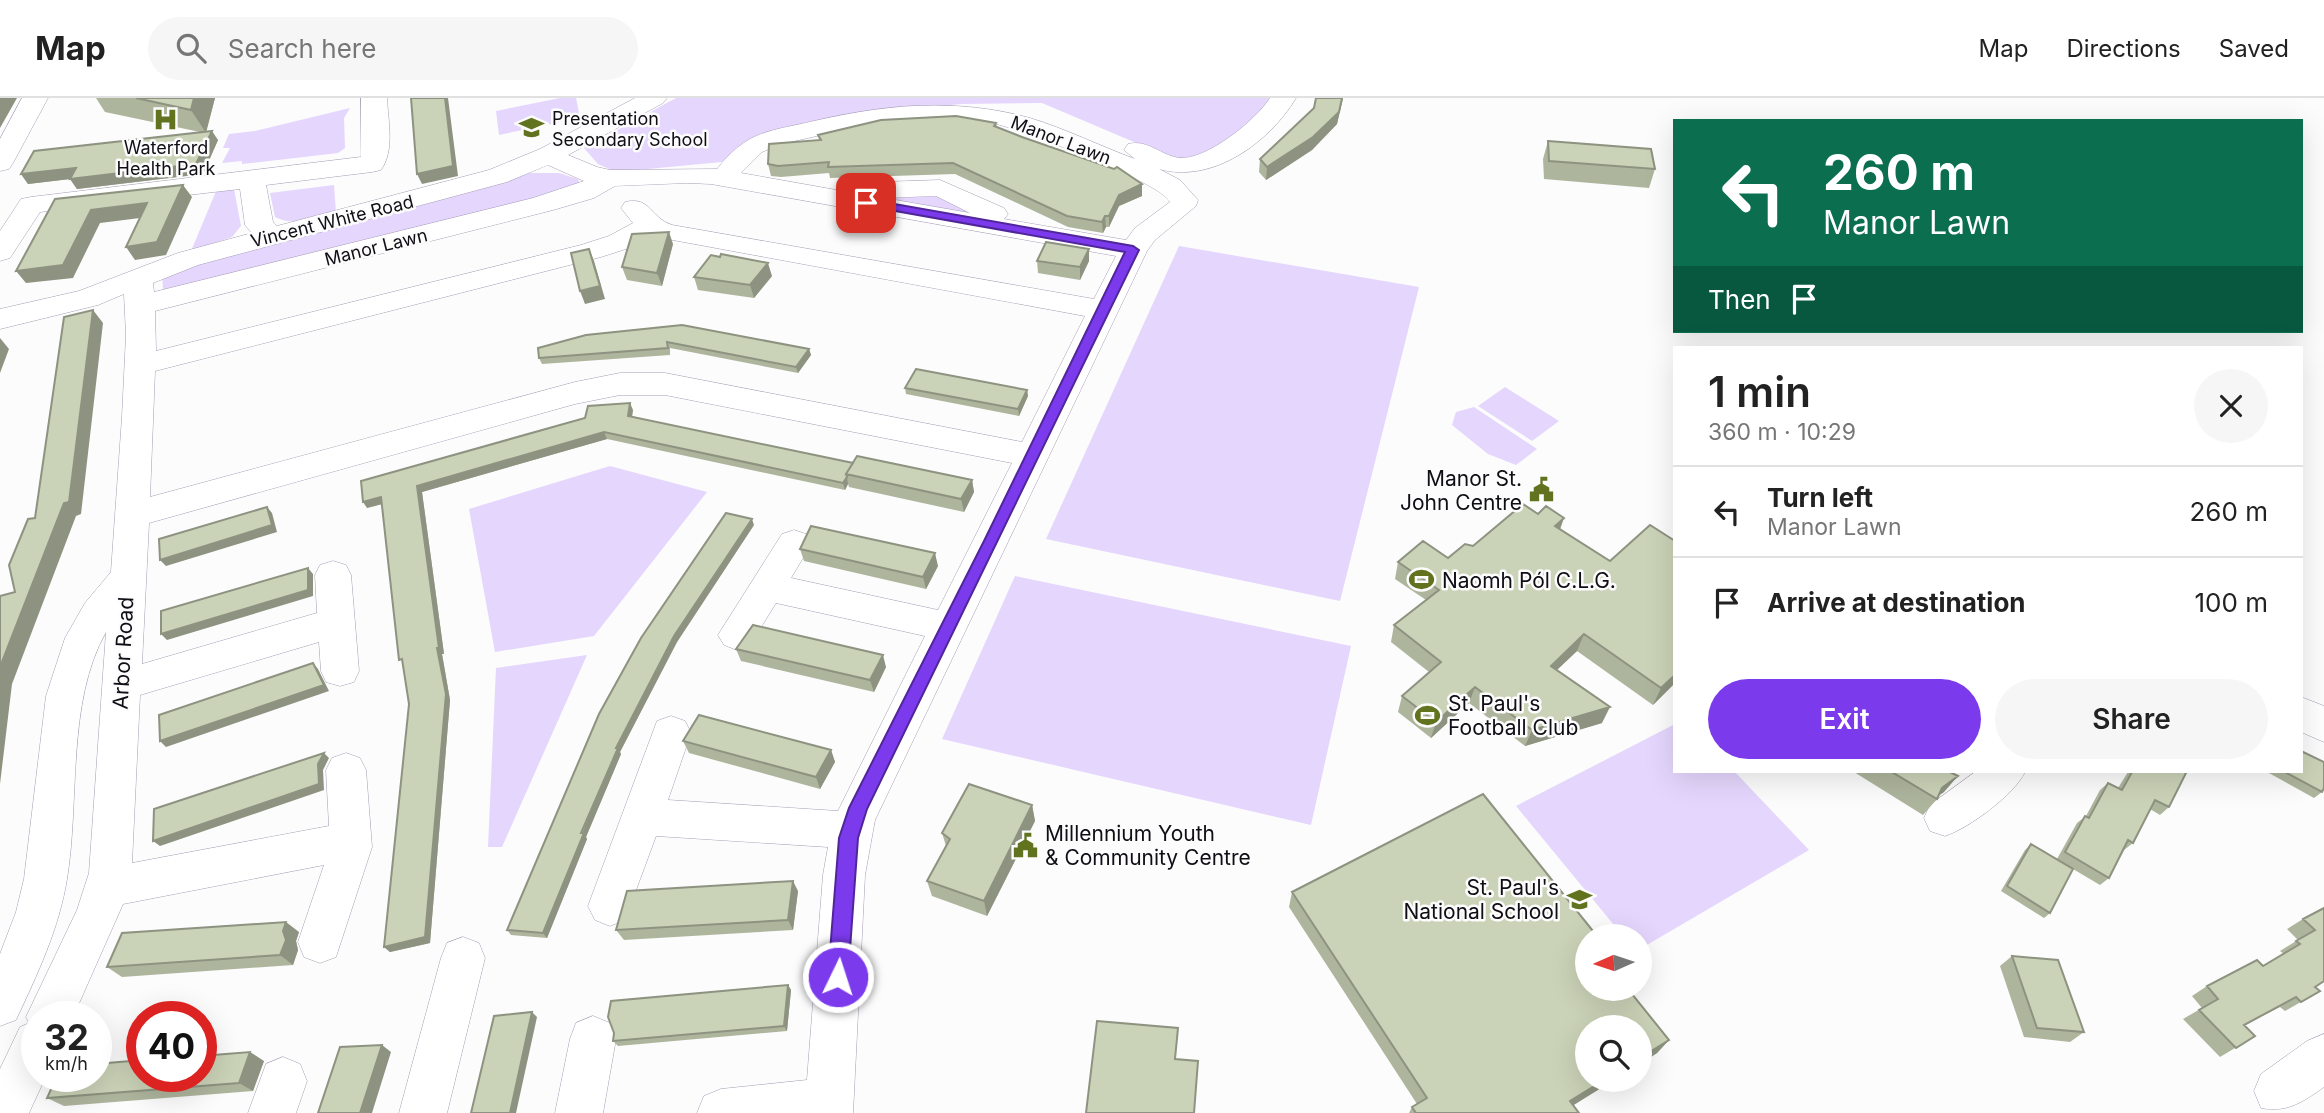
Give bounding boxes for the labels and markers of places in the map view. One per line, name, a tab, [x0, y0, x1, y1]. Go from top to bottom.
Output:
hospital icon: Waterford Health Park	[152, 106, 180, 134]
place label: Presentation Secondary School	[552, 108, 708, 150]
school or university icon: Presentation Secondary School	[518, 114, 546, 142]
place label: Waterford Health Park	[117, 137, 216, 179]
pin	[836, 173, 896, 233]
place label: Manor St. John Centre	[1400, 466, 1522, 515]
public building icon: Manor St. John Centre	[1528, 476, 1556, 504]
sports icon: Naomh Pól C.L.G.	[1408, 566, 1436, 594]
place label: Naomh Pól C.L.G.	[1442, 568, 1616, 593]
place label: St. Paul's Football Club	[1448, 691, 1578, 740]
sports icon: St. Paul's Football Club	[1414, 701, 1442, 729]
place label: Millennium Youth & Community Centre	[1045, 821, 1251, 870]
public building icon: Millennium Youth & Community Centre	[1011, 831, 1039, 859]
place label: St. Paul's National School	[1403, 875, 1559, 924]
school or university icon: St. Paul's National School	[1565, 885, 1593, 913]

